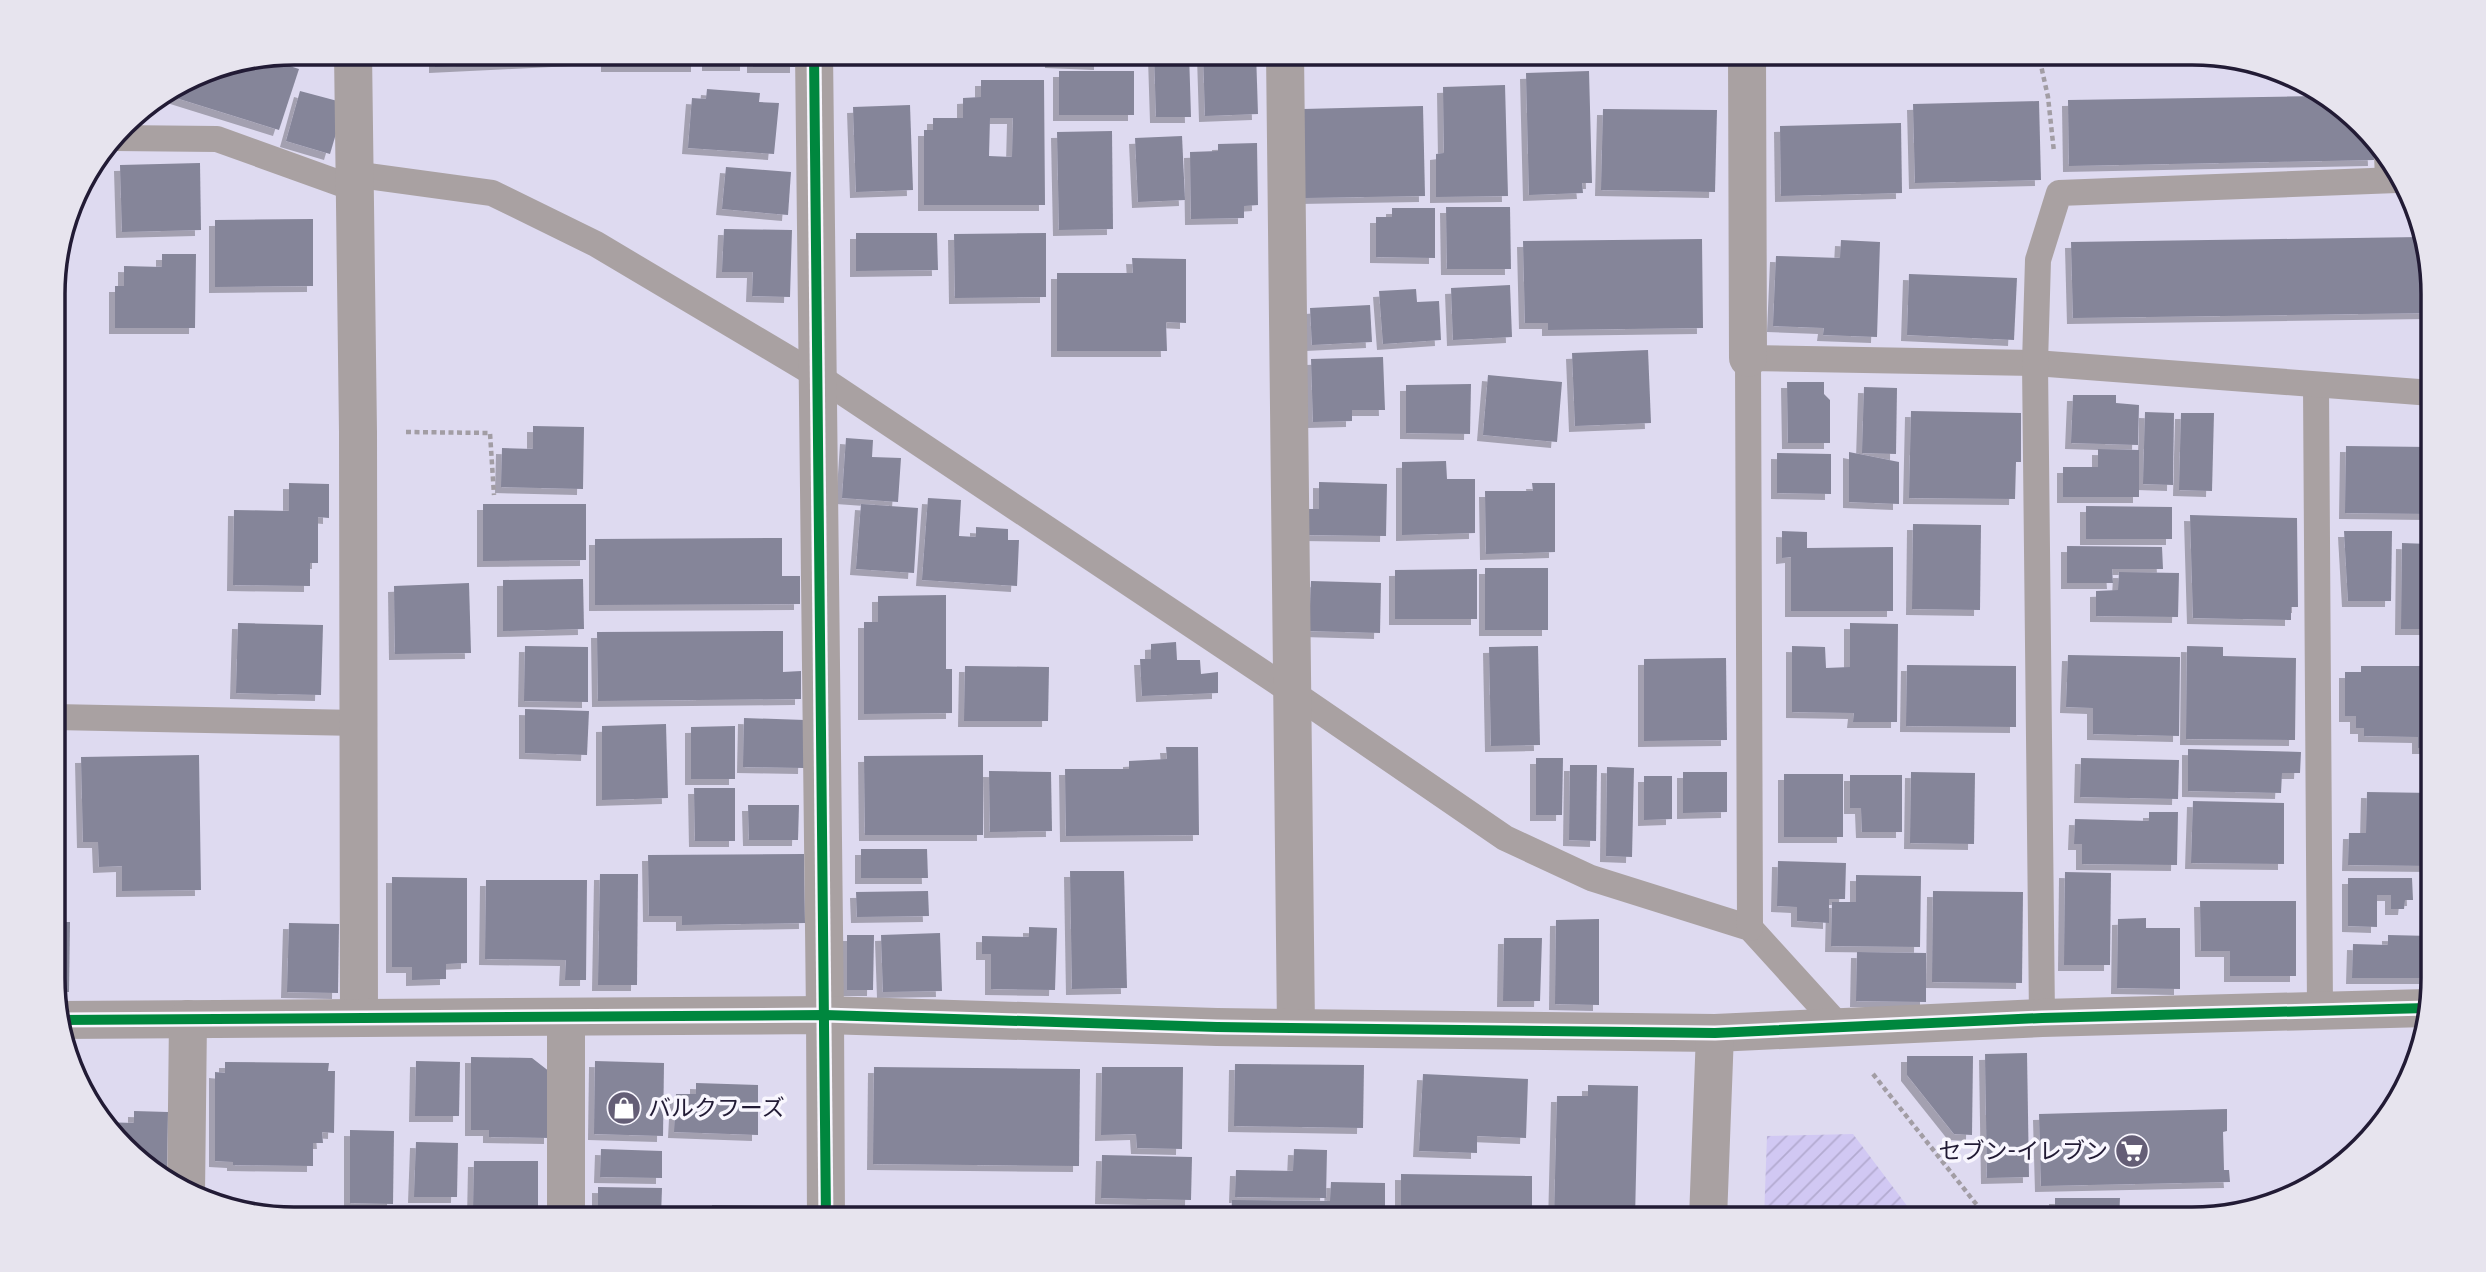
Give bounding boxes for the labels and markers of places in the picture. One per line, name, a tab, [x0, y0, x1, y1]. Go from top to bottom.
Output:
shop icon: バルクフーズ	[605, 1089, 643, 1127]
place label: バルクフーズ	[648, 1094, 785, 1122]
supermarket icon: セブン-イレブン	[2113, 1132, 2151, 1170]
place label: セブン-イレブン	[1939, 1137, 2108, 1165]

